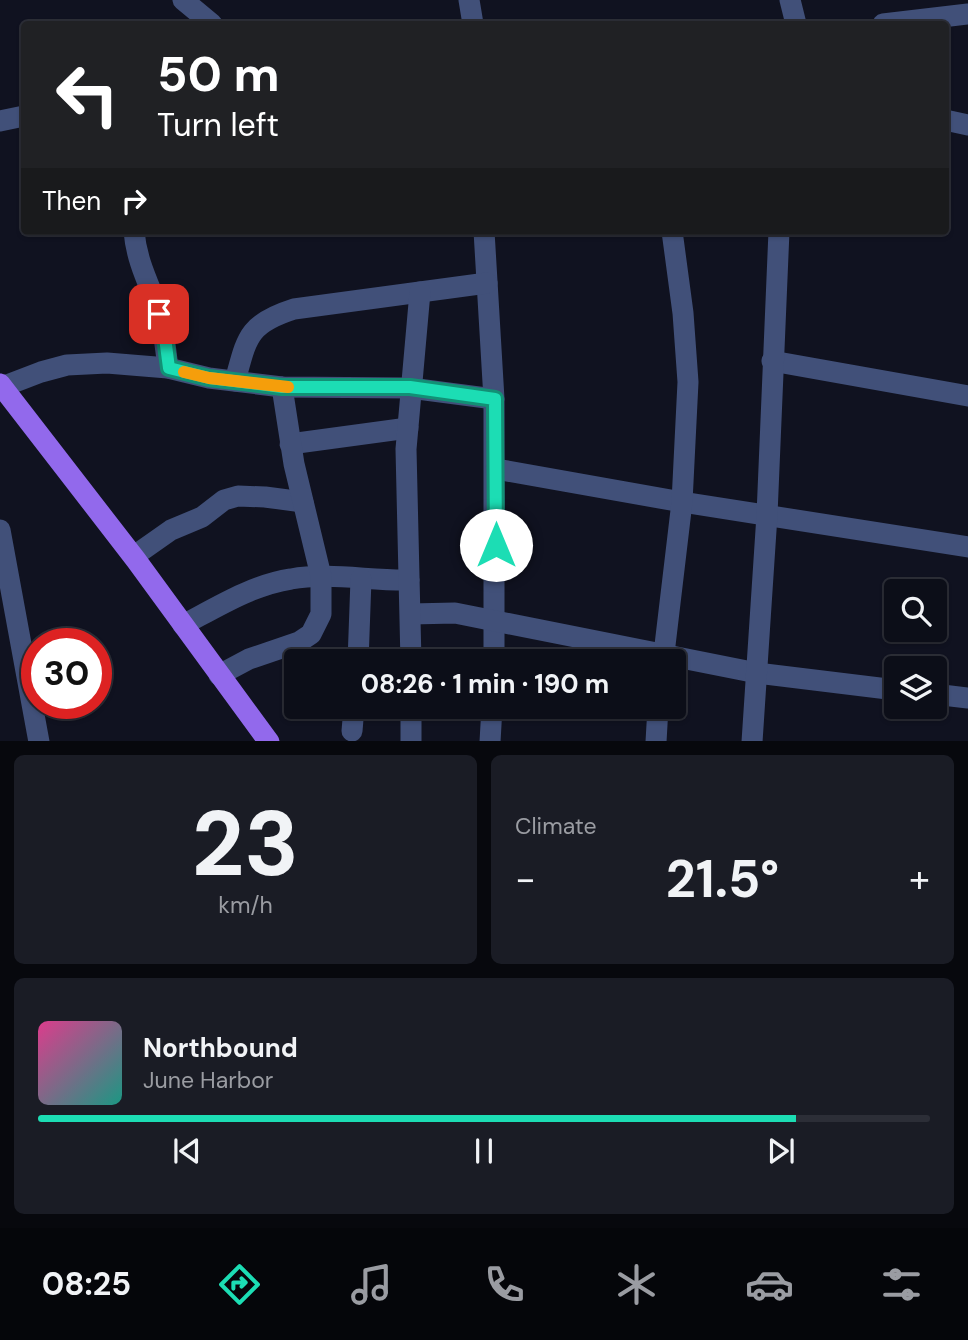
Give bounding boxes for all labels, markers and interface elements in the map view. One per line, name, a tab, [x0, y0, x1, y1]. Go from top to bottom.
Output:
text: 50 m	[157, 42, 280, 106]
icon: left	[42, 49, 133, 140]
text: Turn left	[157, 104, 279, 146]
icon: right	[115, 182, 153, 220]
text: Then	[42, 184, 101, 218]
pin	[129, 284, 189, 344]
icon: arrive	[140, 295, 178, 333]
position arrow	[459, 508, 533, 582]
map controls	[884, 579, 947, 719]
button: search	[884, 579, 947, 642]
speed limit sign: 30	[21, 628, 112, 719]
button: layers	[884, 656, 947, 719]
text: 08:26 · 1 min · 190 m	[361, 667, 609, 701]
text: 23	[192, 785, 299, 903]
text: Climate	[515, 811, 597, 841]
text: 21.5°	[666, 845, 779, 913]
text: −	[515, 854, 536, 904]
text: +	[909, 854, 930, 904]
text: km/h	[218, 890, 273, 920]
text: Northbound	[143, 1031, 298, 1065]
text: June Harbor	[143, 1065, 273, 1095]
icon: previous	[168, 1132, 206, 1170]
icon: pause	[465, 1132, 503, 1170]
icon: next	[762, 1132, 800, 1170]
icon: directions	[215, 1260, 264, 1309]
icon: music	[347, 1260, 396, 1309]
icon: phone	[480, 1260, 529, 1309]
icon: climate	[612, 1260, 661, 1309]
icon: car	[745, 1260, 794, 1309]
icon: filters	[877, 1260, 926, 1309]
text: 08:25	[42, 1263, 131, 1305]

